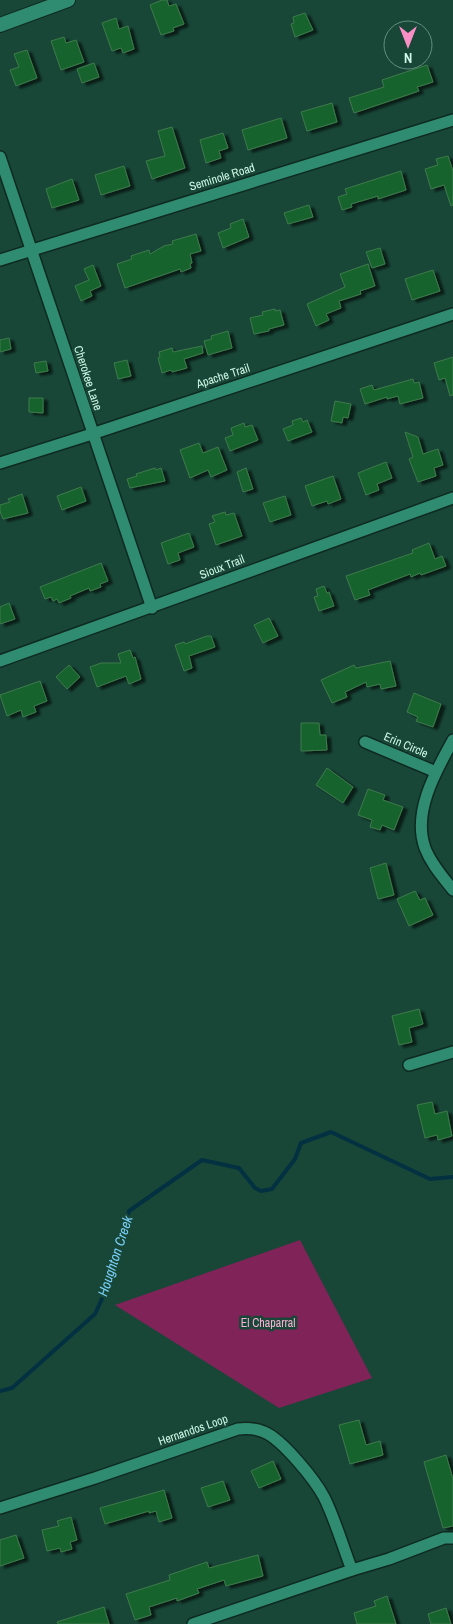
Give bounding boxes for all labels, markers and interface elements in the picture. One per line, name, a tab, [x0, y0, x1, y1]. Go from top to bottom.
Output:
north arrow	[383, 20, 433, 70]
text: N	[404, 49, 412, 67]
street label: Seminole Road	[187, 159, 257, 195]
street label: Cherokee Lane	[70, 344, 106, 412]
street label: Apache Trail	[193, 360, 252, 392]
street label: Sioux Trail	[197, 551, 247, 583]
street label: Erin Circle	[381, 729, 431, 761]
water label: Houghton Creek	[94, 1212, 137, 1299]
park label: El Chaparral	[241, 1315, 295, 1331]
street label: Hernandos Loop	[156, 1411, 230, 1449]

